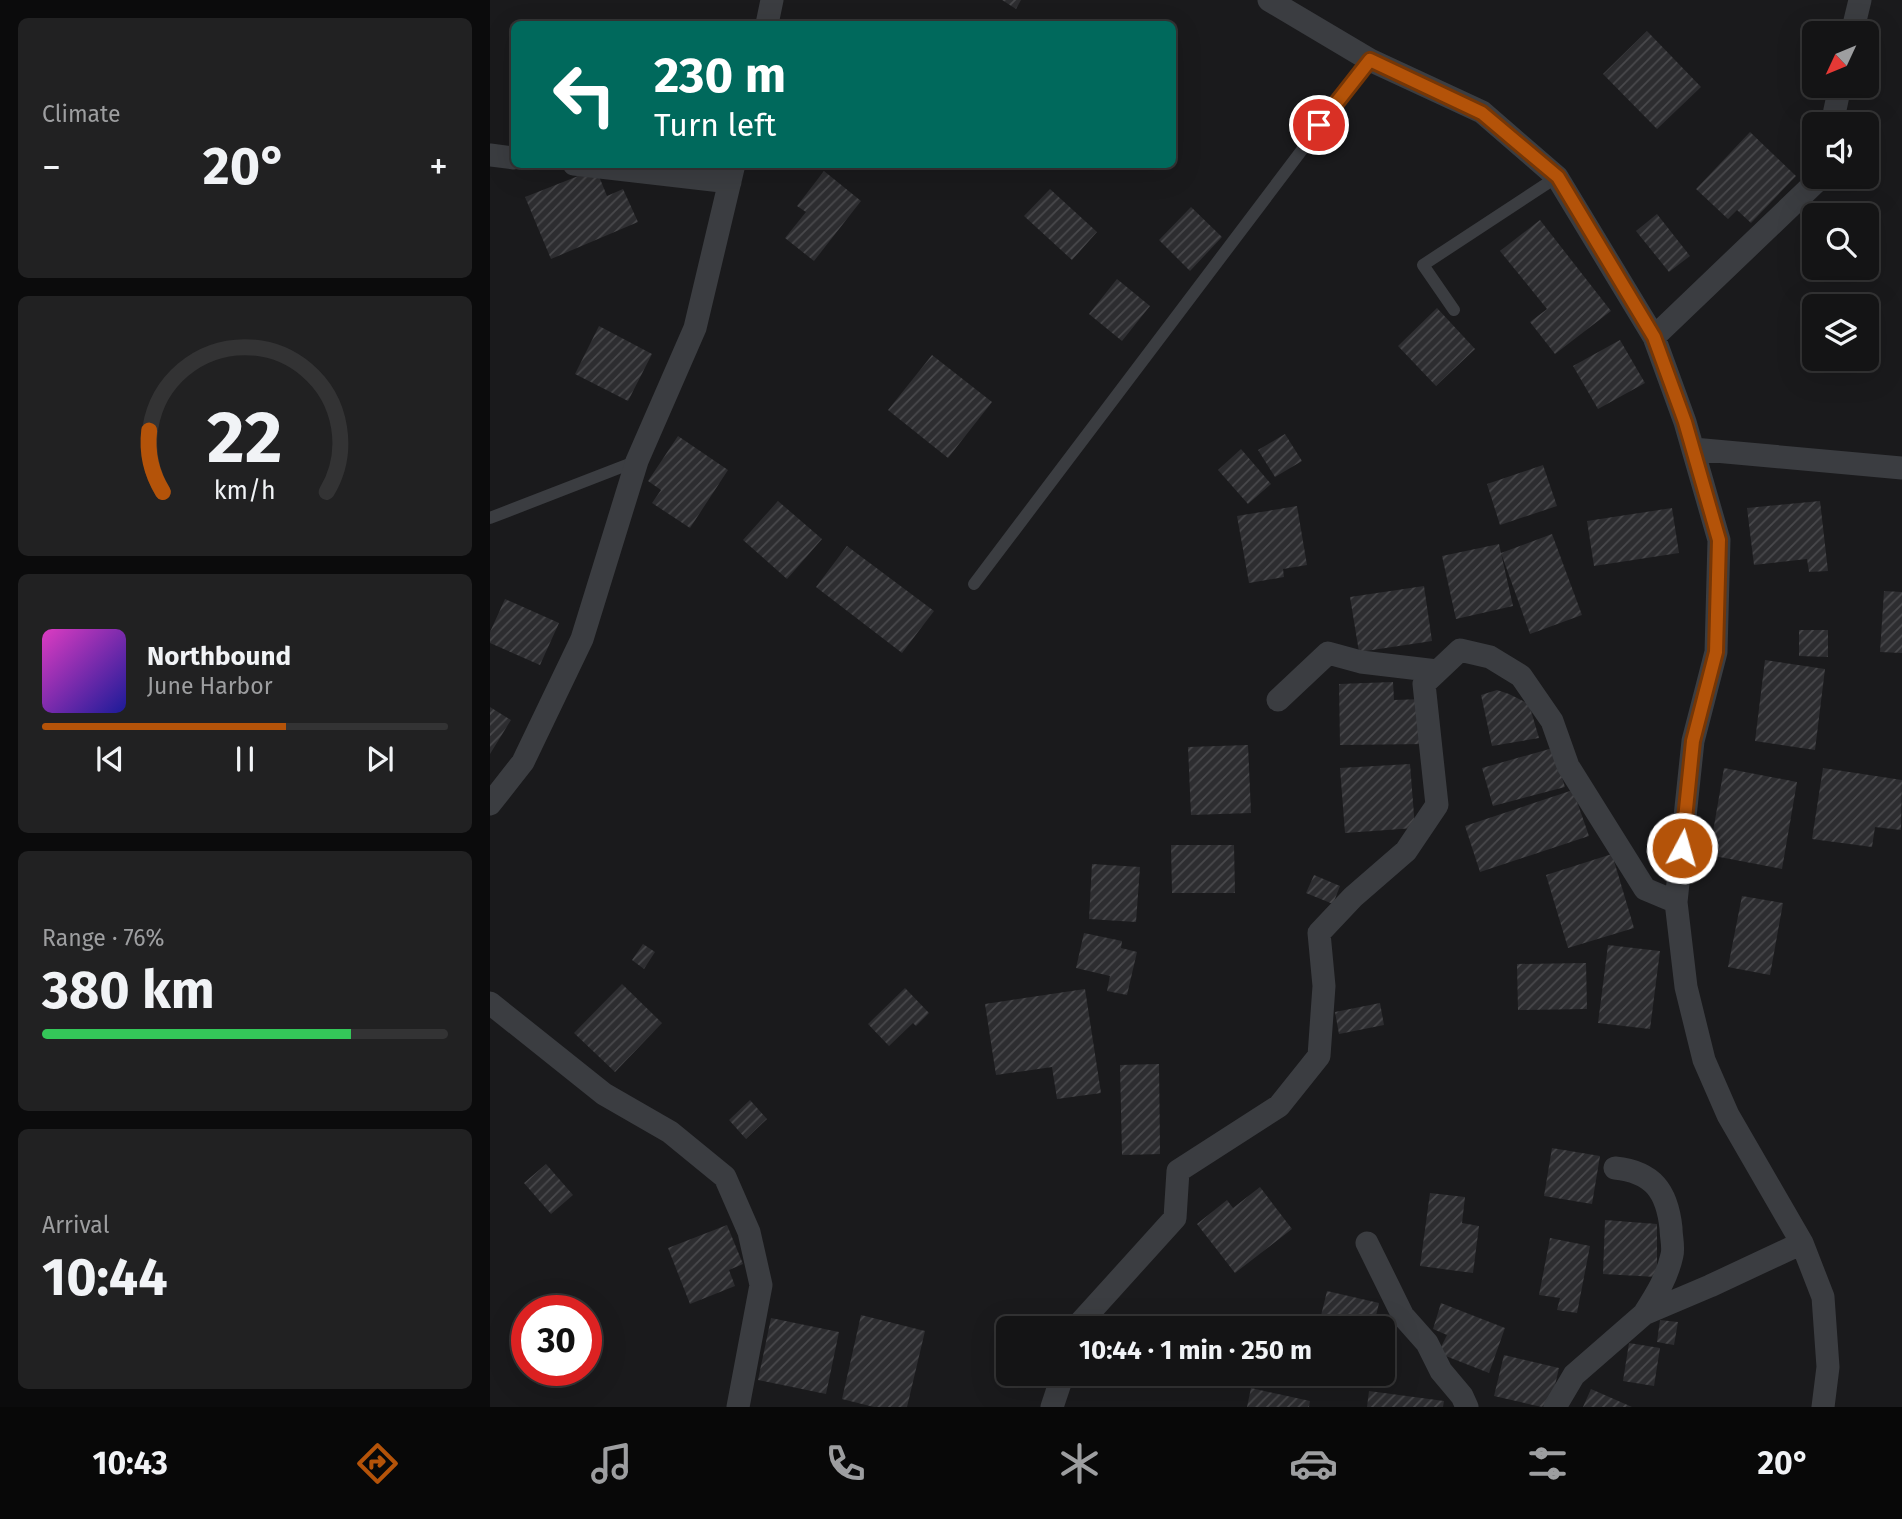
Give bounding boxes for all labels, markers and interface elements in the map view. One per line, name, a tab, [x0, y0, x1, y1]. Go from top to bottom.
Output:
north arrow	[1802, 21, 1880, 98]
map controls	[1802, 21, 1879, 371]
text: 230 m	[654, 46, 786, 105]
icon: left	[539, 49, 630, 140]
pin	[1289, 95, 1349, 155]
text: Climate	[42, 100, 121, 128]
text: Turn left	[654, 106, 776, 144]
icon: arrive	[1300, 106, 1338, 144]
button: sound	[1802, 112, 1879, 189]
text: 20°	[203, 135, 287, 198]
text: −	[42, 144, 61, 190]
text: +	[429, 144, 448, 190]
button: search	[1802, 203, 1879, 280]
button: layers	[1802, 294, 1879, 371]
text: 22	[207, 394, 283, 481]
text: km/h	[214, 475, 276, 505]
text: Northbound	[147, 641, 291, 672]
text: June Harbor	[147, 672, 273, 700]
icon: previous	[91, 740, 129, 778]
icon: pause	[226, 740, 264, 778]
icon: next	[361, 740, 399, 778]
position arrow	[1645, 811, 1719, 885]
text: Range · 76%	[42, 924, 164, 952]
text: 380 km	[42, 959, 215, 1022]
text: Arrival	[42, 1211, 109, 1239]
text: 10:44	[42, 1246, 168, 1309]
speed limit sign: 30	[511, 1295, 602, 1386]
text: 10:44 · 1 min · 250 m	[1079, 1335, 1312, 1366]
icon: directions	[353, 1439, 402, 1488]
icon: music	[587, 1439, 636, 1488]
icon: phone	[821, 1439, 870, 1488]
icon: climate	[1055, 1439, 1104, 1488]
icon: car	[1289, 1439, 1338, 1488]
icon: filters	[1523, 1439, 1572, 1488]
text: 10:43	[93, 1444, 168, 1482]
text: 20°	[1758, 1444, 1809, 1482]

